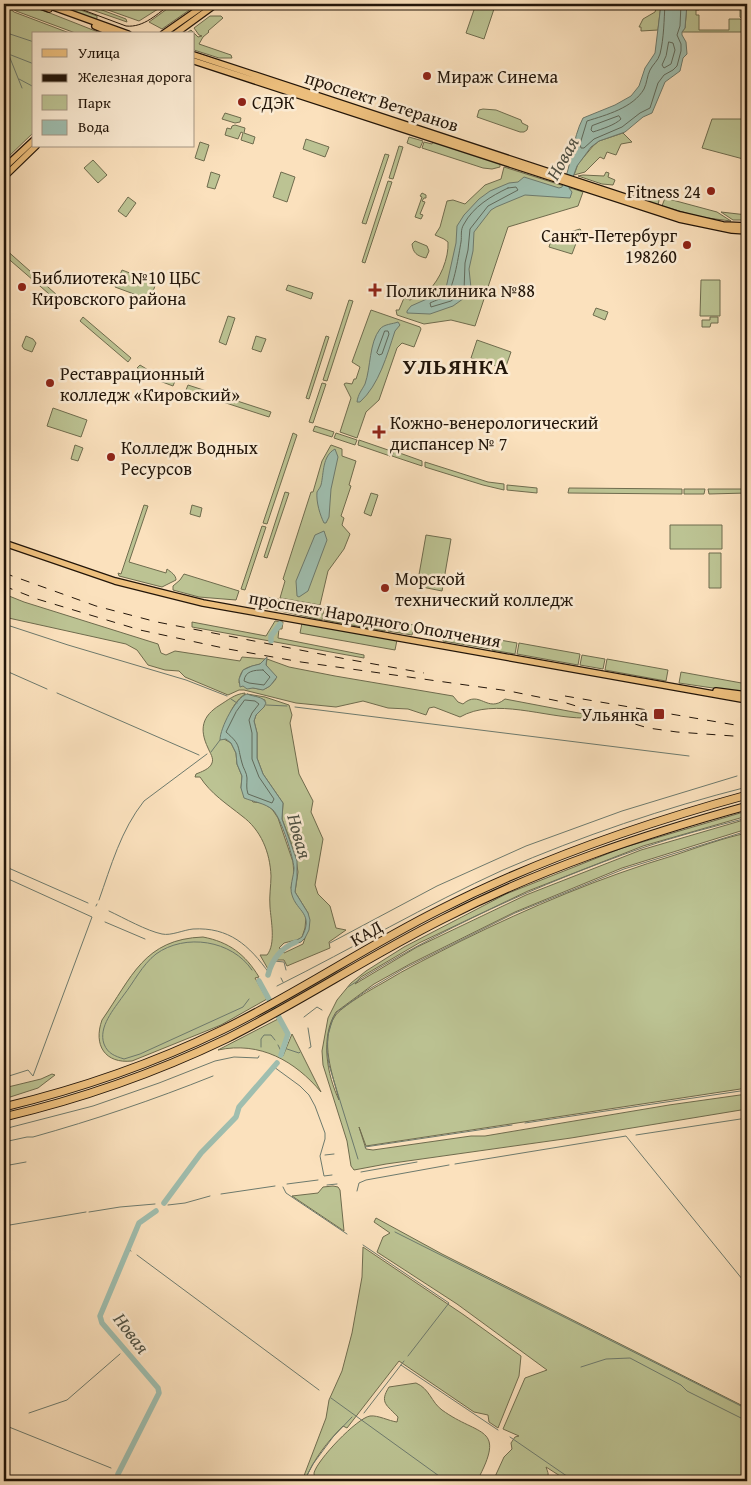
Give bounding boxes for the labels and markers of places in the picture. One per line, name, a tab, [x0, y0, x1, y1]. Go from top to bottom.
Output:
place label: Мираж Синема	[437, 63, 559, 90]
marker: Мираж Синема	[421, 70, 433, 82]
place label: СДЭК	[252, 89, 295, 116]
marker: СДЭК	[236, 96, 248, 108]
place label: Fitness 24	[627, 178, 701, 205]
marker: Fitness 24	[705, 185, 717, 197]
place label: Санкт-Петербург 198260	[541, 222, 677, 270]
marker: Санкт-Петербург 198260	[681, 239, 693, 251]
place label: Библиотека №10 ЦБС Кировского района	[32, 264, 201, 312]
place label: Поликлиника №88	[386, 277, 535, 304]
marker: Библиотека №10 ЦБС Кировского района	[16, 281, 28, 293]
marker: Поликлиника №88	[368, 283, 382, 297]
place label: Реставрационный колледж «Кировский»	[60, 360, 240, 408]
marker: Реставрационный колледж «Кировский»	[44, 377, 56, 389]
place label: Кожно-венерологический диспансер № 7	[390, 409, 599, 457]
marker: Кожно-венерологический диспансер № 7	[372, 425, 386, 439]
place label: Колледж Водных Ресурсов	[121, 434, 259, 482]
marker: Колледж Водных Ресурсов	[105, 451, 117, 463]
place label: Морской технический колледж	[395, 565, 574, 613]
marker: Морской технический колледж	[379, 582, 391, 594]
place label: Ульянка	[581, 701, 648, 728]
marker: Ульянка	[652, 707, 666, 721]

